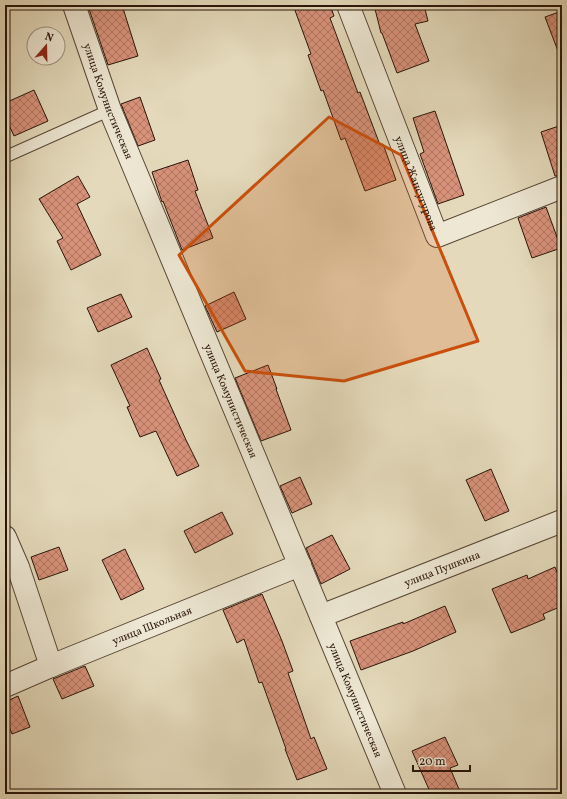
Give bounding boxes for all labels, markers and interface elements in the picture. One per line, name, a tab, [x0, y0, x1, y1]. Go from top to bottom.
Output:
north arrow	[26, 26, 66, 66]
text: N	[43, 30, 55, 46]
street label: улица Комунистическая	[79, 42, 136, 162]
street label: улица Жансугурова	[390, 134, 441, 234]
street label: улица Комунистическая	[199, 342, 260, 461]
street label: улица Пушкина	[402, 548, 483, 591]
street label: улица Школьная	[110, 603, 195, 649]
street label: улица Комунистическая	[324, 641, 385, 760]
scale bar	[413, 747, 470, 773]
text: 20 m	[419, 754, 446, 770]

